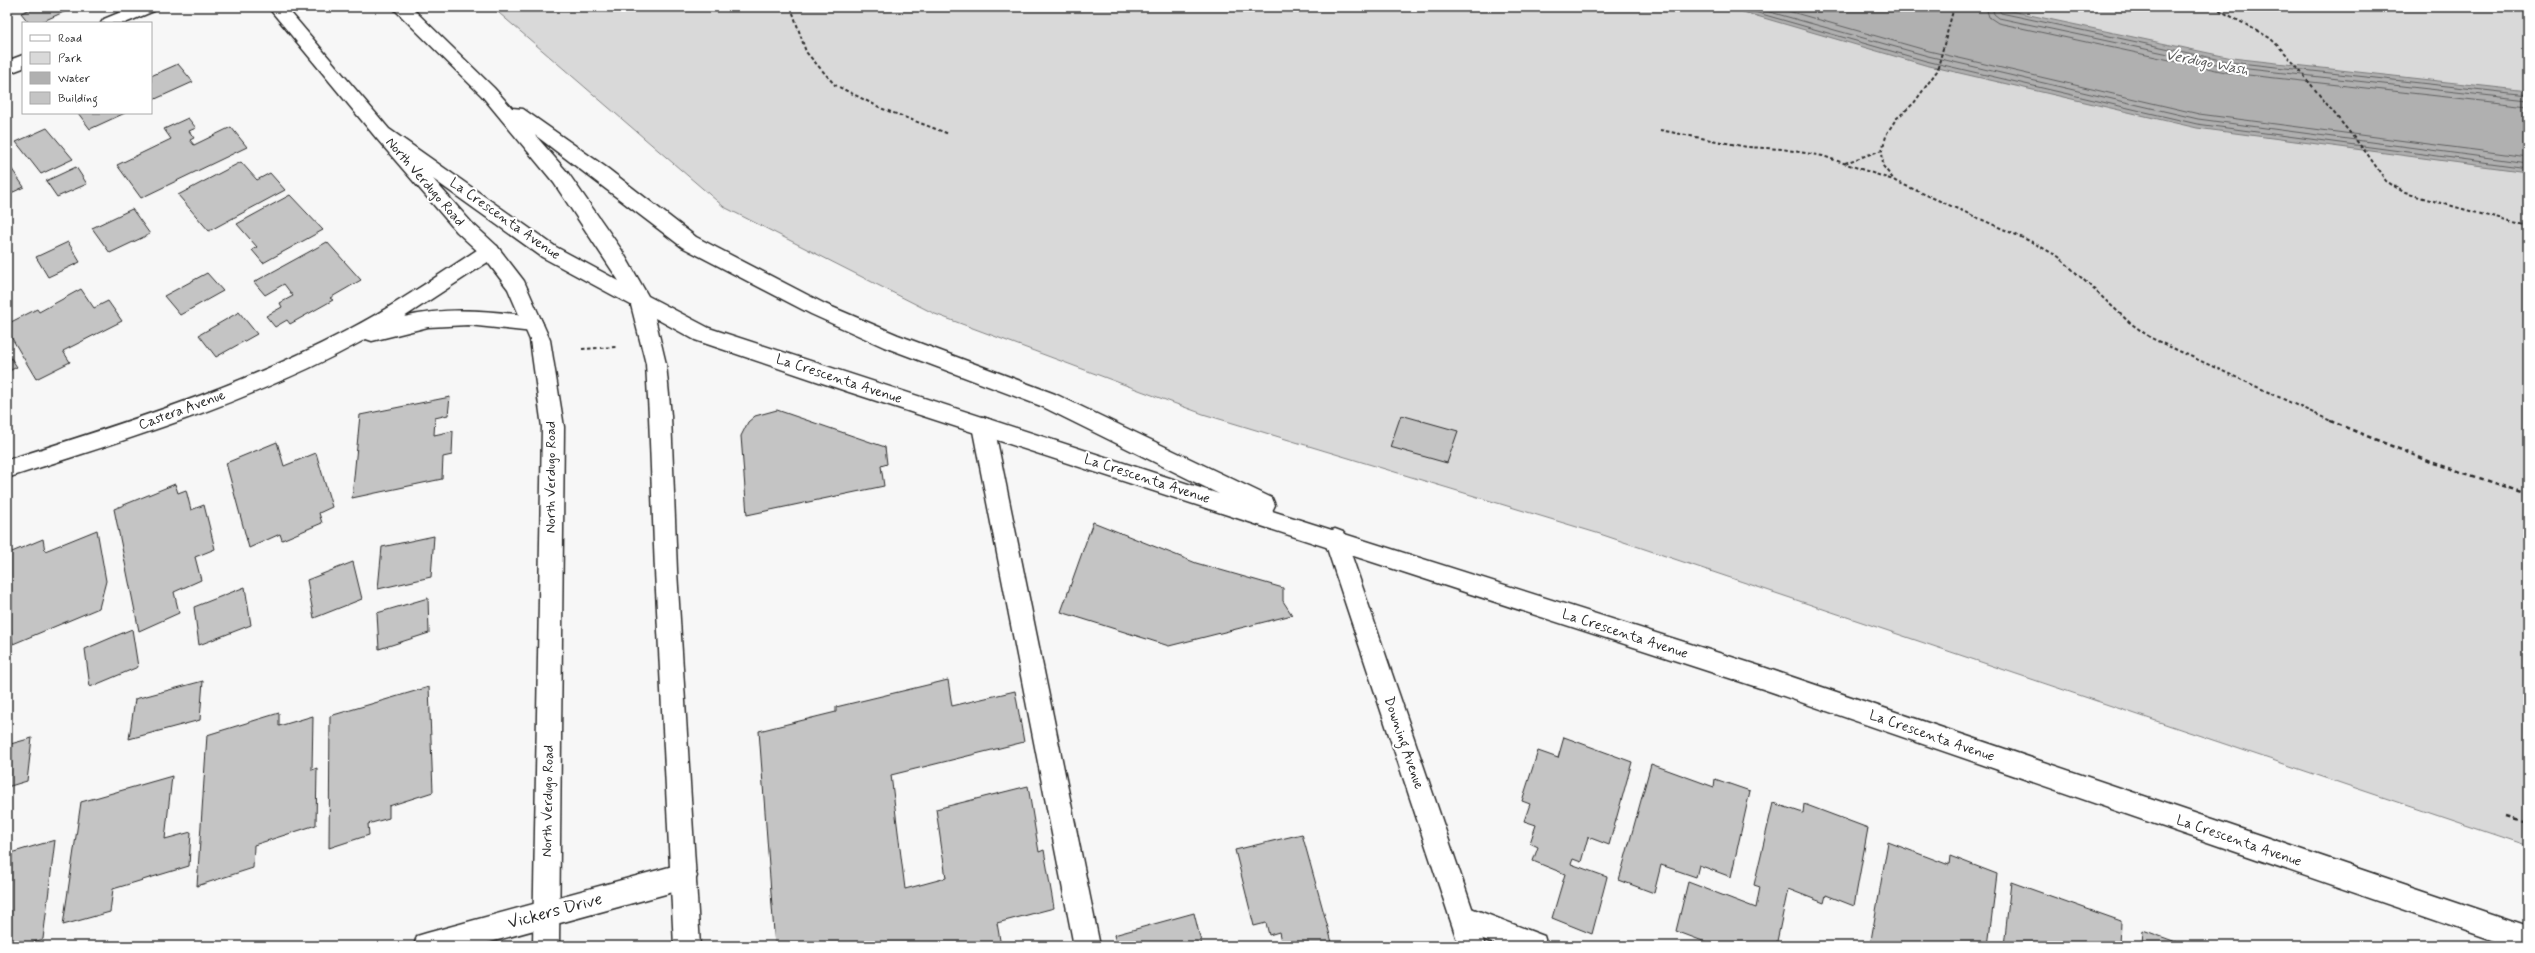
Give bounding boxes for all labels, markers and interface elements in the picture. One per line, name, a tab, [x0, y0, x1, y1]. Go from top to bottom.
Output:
legend	[22, 22, 152, 114]
text: Road	[58, 31, 82, 47]
water label: Verdugo Wash	[2164, 45, 2250, 81]
text: Park	[58, 51, 82, 67]
text: Water	[58, 71, 90, 87]
text: Building	[58, 91, 98, 108]
street label: North Verdugo Road	[381, 134, 469, 230]
street label: La Crescenta Avenue	[446, 174, 564, 264]
street label: La Crescenta Avenue	[774, 350, 904, 408]
street label: Castera Avenue	[136, 386, 228, 434]
street label: North Verdugo Road	[542, 421, 560, 533]
street label: La Crescenta Avenue	[1082, 450, 1212, 508]
street label: La Crescenta Avenue	[1560, 605, 1690, 663]
street label: Downing Avenue	[1378, 694, 1428, 793]
street label: La Crescenta Avenue	[1867, 706, 1997, 766]
street label: North Verdugo Road	[538, 745, 558, 857]
street label: La Crescenta Avenue	[2174, 811, 2304, 871]
street label: Vickers Drive	[505, 888, 605, 934]

